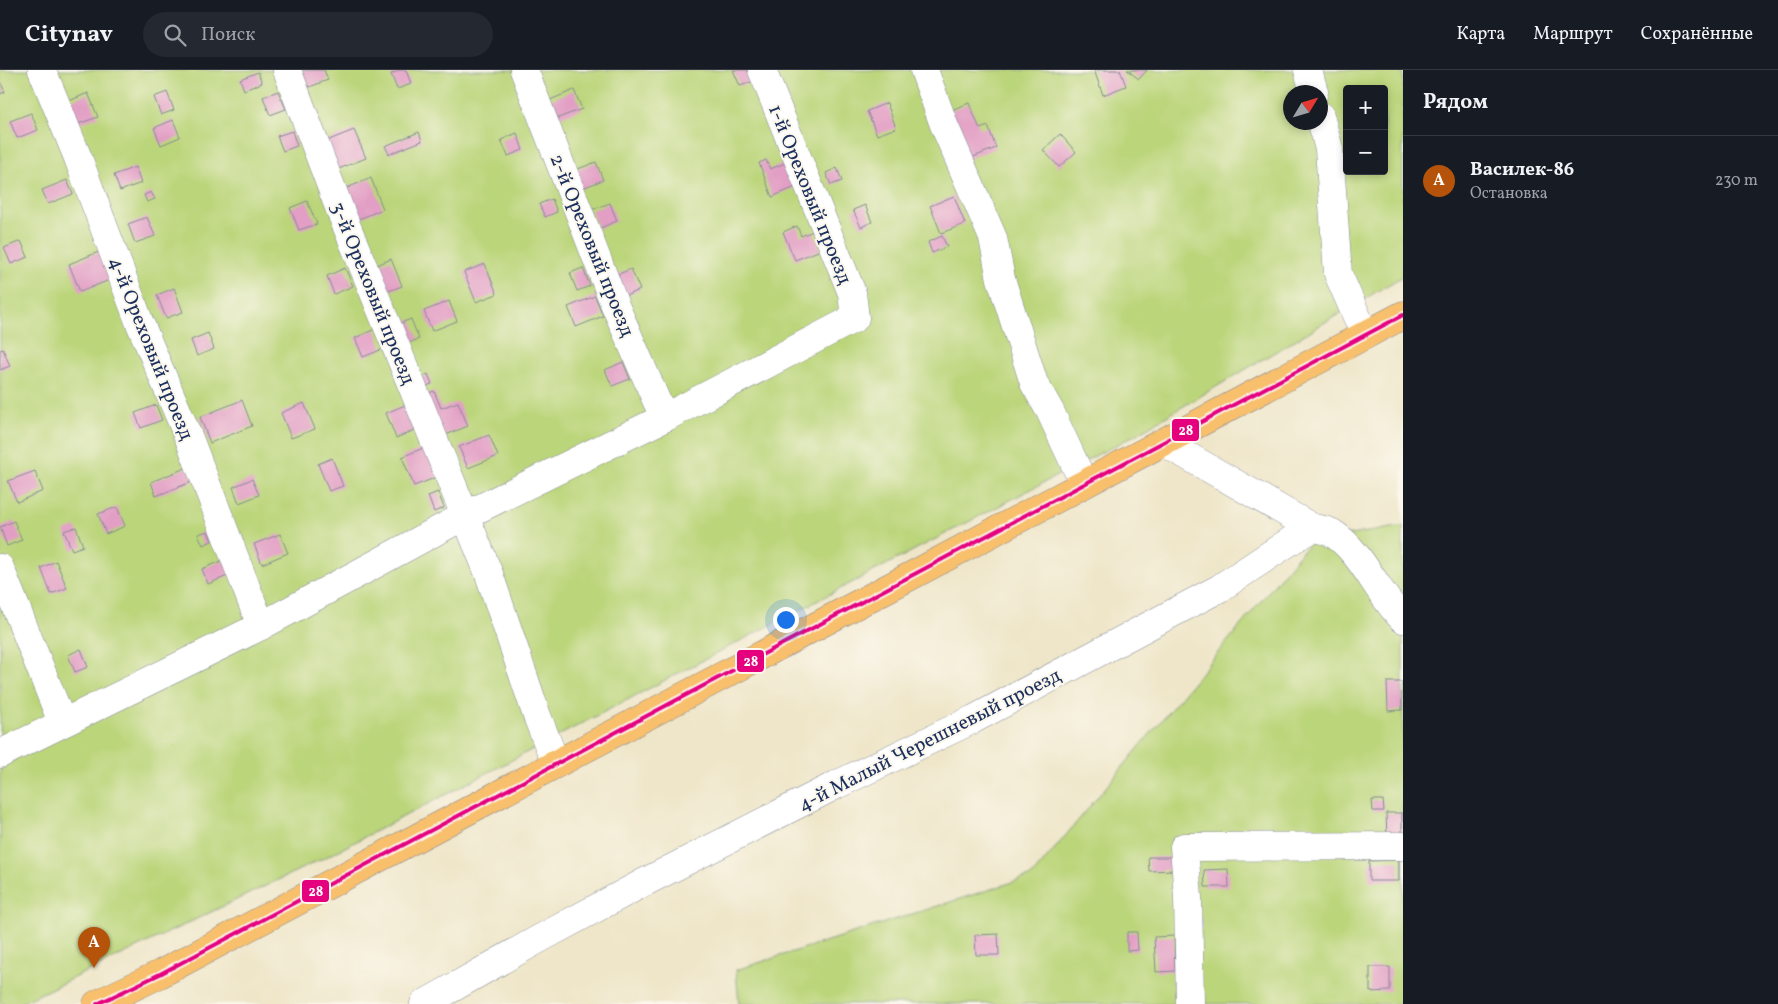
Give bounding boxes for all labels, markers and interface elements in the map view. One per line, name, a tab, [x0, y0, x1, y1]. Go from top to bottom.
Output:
search box	[143, 12, 493, 57]
text: Citynav	[25, 18, 113, 52]
icon: search	[161, 21, 189, 49]
text: Поиск	[201, 22, 255, 48]
text: Карта	[1456, 22, 1505, 47]
text: Маршрут	[1533, 22, 1613, 47]
text: Сохранённые	[1641, 22, 1753, 47]
north arrow	[1283, 85, 1328, 130]
map controls	[1343, 85, 1388, 175]
button: +	[1343, 85, 1388, 130]
text: Рядом	[1423, 88, 1488, 117]
street label: 1-й Ореховый проезд	[760, 101, 858, 289]
button: −	[1343, 130, 1388, 175]
street label: 2-й Ореховый проезд	[542, 150, 641, 341]
text: Василек-86	[1470, 157, 1574, 183]
text: A	[1433, 170, 1445, 192]
text: 230 m	[1715, 170, 1758, 192]
text: Остановка	[1470, 183, 1548, 205]
street label: 3-й Ореховый проезд	[323, 198, 422, 389]
street label: 4-й Ореховый проезд	[101, 253, 200, 445]
line badge: 28	[1171, 418, 1200, 442]
text: 28	[1179, 422, 1193, 441]
your location	[773, 607, 799, 633]
line badge: 28	[736, 649, 765, 673]
text: 28	[744, 653, 758, 672]
street label: 4-й Малый Черешневый проезд	[794, 662, 1066, 819]
line badge: 28	[301, 879, 330, 903]
text: 28	[309, 883, 323, 902]
pin: A	[78, 927, 110, 968]

